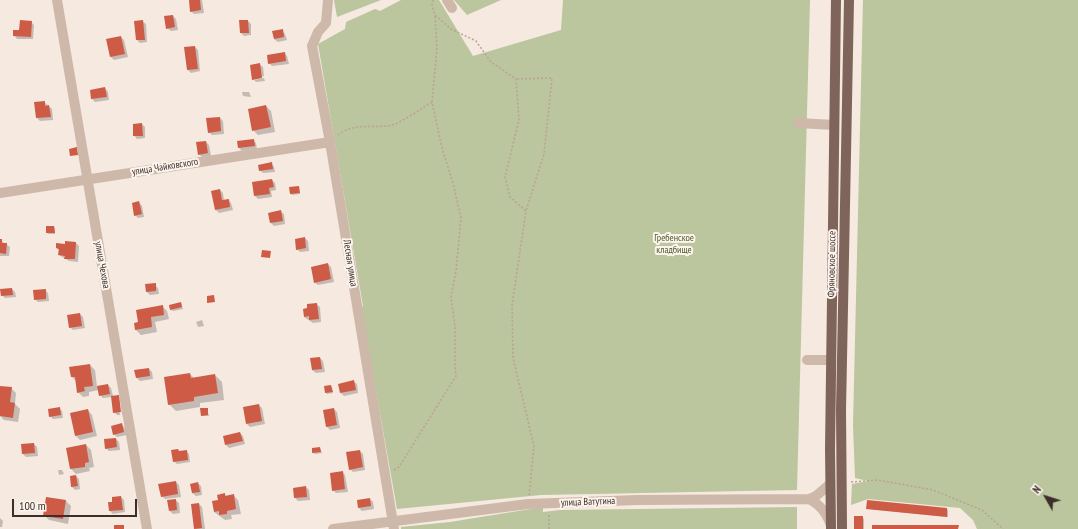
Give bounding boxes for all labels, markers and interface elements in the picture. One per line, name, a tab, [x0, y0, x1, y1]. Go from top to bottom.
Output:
street label: улица Чайковского	[131, 156, 199, 178]
street label: Фряновское шоссе	[825, 231, 839, 297]
park label: Гребенское кладбище	[654, 232, 694, 256]
street label: Лесная улица	[340, 239, 360, 287]
street label: улица Чехова	[92, 240, 112, 290]
north arrow	[1026, 477, 1066, 517]
text: N	[1029, 483, 1044, 496]
scale bar	[14, 491, 139, 517]
street label: улица Ватутина	[561, 495, 615, 509]
text: 100 m	[19, 498, 46, 513]

